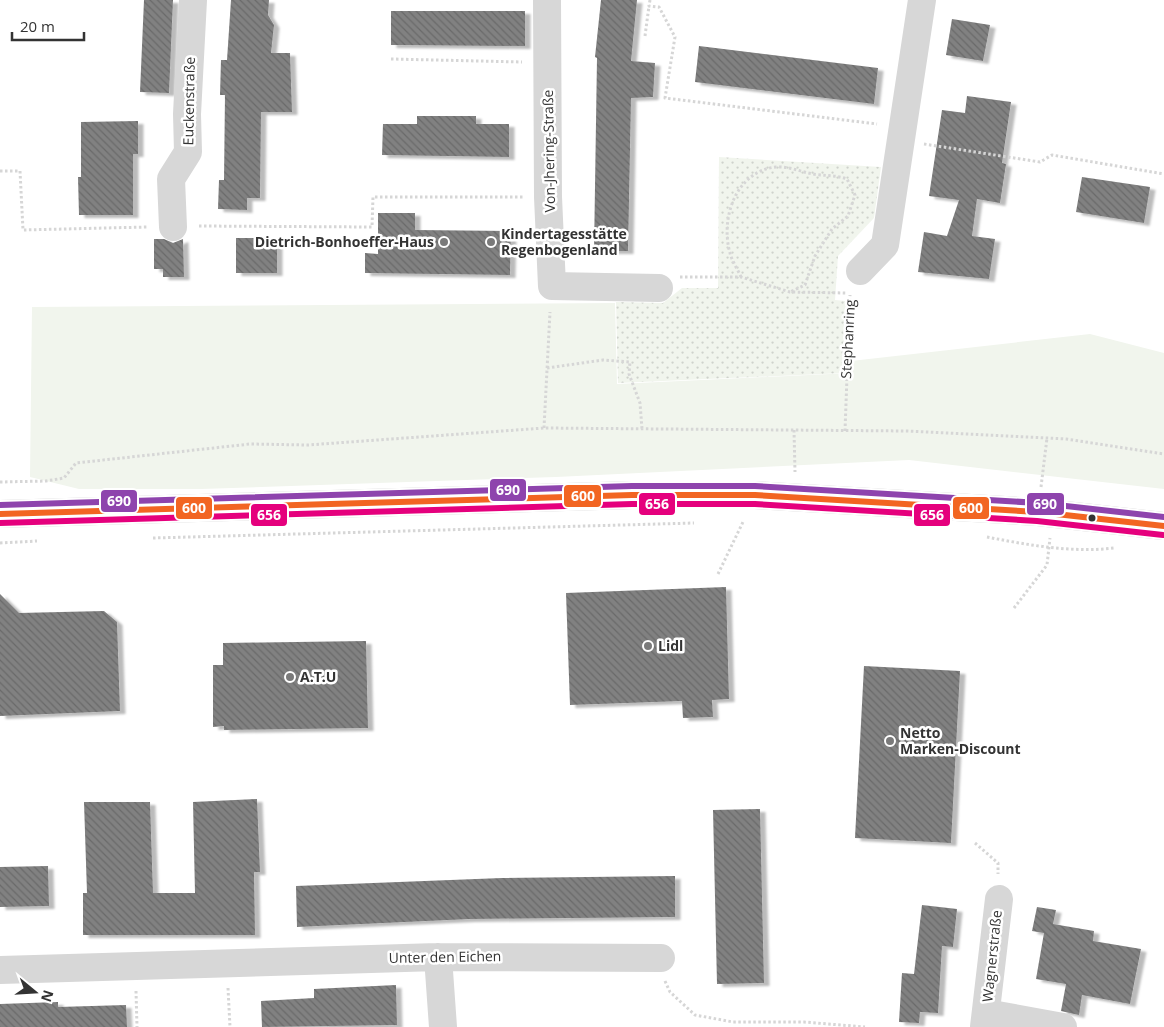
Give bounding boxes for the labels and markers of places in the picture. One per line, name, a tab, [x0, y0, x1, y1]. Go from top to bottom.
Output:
place label: Kindertagesstätte Regenbogenland	[501, 224, 627, 259]
place label: Dietrich-Bonhoeffer-Haus	[255, 232, 434, 251]
marker: Dietrich-Bonhoeffer-Haus	[438, 236, 450, 248]
marker: Kindertagesstätte Regenbogenland	[485, 236, 497, 248]
unlabelled marker	[1087, 513, 1097, 523]
place label: Lidl	[658, 636, 683, 655]
marker: Lidl	[642, 640, 654, 652]
place label: A.T.U	[300, 667, 336, 686]
marker: A.T.U	[284, 671, 296, 683]
place label: Netto Marken-Discount	[900, 723, 1021, 758]
marker: Netto Marken-Discount	[884, 735, 896, 747]

